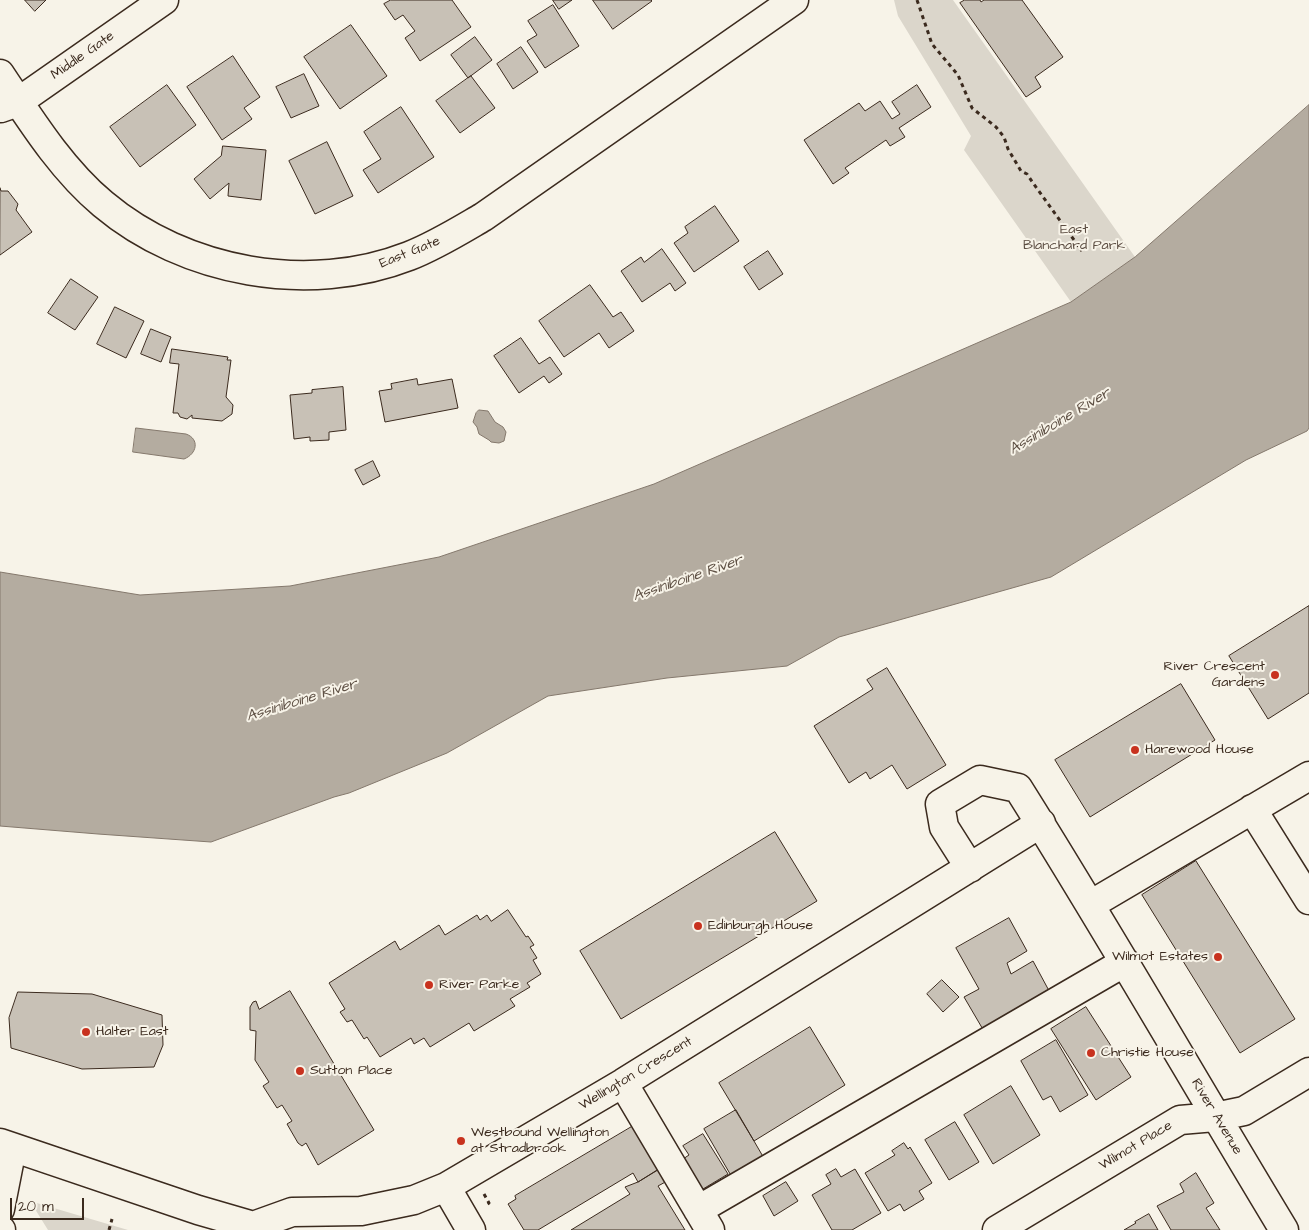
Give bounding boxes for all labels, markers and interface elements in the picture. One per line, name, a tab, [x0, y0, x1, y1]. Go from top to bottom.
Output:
street label: Middle Gate	[48, 28, 118, 84]
park label: East Blanchard Park	[1023, 222, 1125, 254]
street label: East Gate	[377, 233, 443, 273]
water label: Assiniboine River	[1006, 385, 1114, 459]
water label: Assiniboine River	[631, 552, 745, 606]
place label: River Crescent Gardens	[1163, 659, 1265, 692]
marker: River Crescent Gardens	[1269, 669, 1281, 681]
water label: Assiniboine River	[245, 676, 359, 726]
place label: Harewood House	[1145, 742, 1254, 758]
marker: Harewood House	[1129, 744, 1141, 756]
place label: Edinburgh House	[708, 918, 813, 934]
marker: Edinburgh House	[692, 920, 704, 932]
place label: Wilmot Estates	[1112, 949, 1208, 965]
marker: Wilmot Estates	[1212, 951, 1224, 963]
place label: River Parke	[439, 977, 519, 993]
marker: River Parke	[423, 979, 435, 991]
place label: Halter East	[96, 1024, 168, 1040]
marker: Halter East	[80, 1026, 92, 1038]
street label: Wellington Crescent	[576, 1034, 696, 1114]
place label: Christie House	[1101, 1045, 1194, 1061]
marker: Christie House	[1085, 1047, 1097, 1059]
place label: Sutton Place	[310, 1063, 393, 1079]
marker: Sutton Place	[294, 1065, 306, 1077]
street label: River Avenue	[1187, 1076, 1245, 1158]
street label: Wilmot Place	[1096, 1118, 1176, 1174]
place label: Westbound Wellington at Stradbrook	[471, 1125, 609, 1158]
marker: Westbound Wellington at Stradbrook	[455, 1135, 467, 1147]
scale bar	[12, 1188, 86, 1220]
text: 20 m	[18, 1196, 54, 1217]

